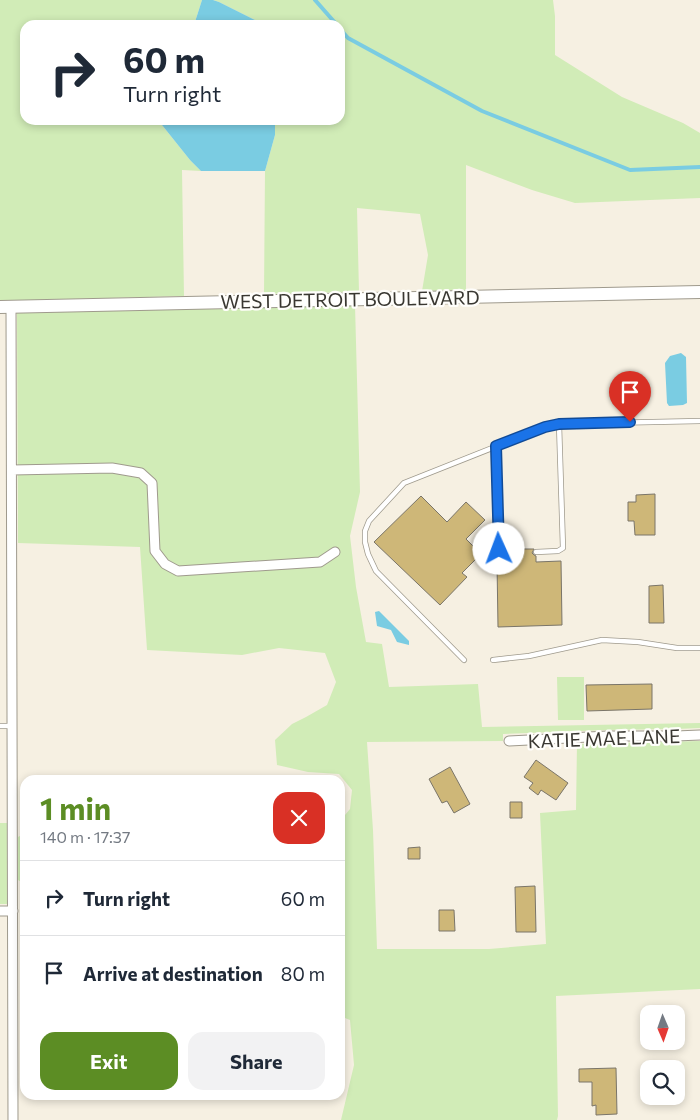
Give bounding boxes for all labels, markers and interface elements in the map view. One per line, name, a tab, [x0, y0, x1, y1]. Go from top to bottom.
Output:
text: 60 m	[123, 37, 205, 80]
icon: right	[40, 40, 105, 105]
text: Turn right	[123, 80, 221, 107]
street label: WEST DETROIT BOULEVARD	[220, 285, 480, 313]
pin	[609, 371, 651, 422]
icon: arrive	[616, 378, 644, 406]
position arrow	[472, 522, 524, 574]
street label: KATIE MAE LANE	[527, 724, 681, 752]
text: 1 min	[40, 789, 111, 826]
button: close	[273, 792, 325, 844]
text: 140 m · 17:37	[40, 827, 130, 846]
icon: right	[40, 884, 68, 912]
text: Turn right	[83, 887, 170, 910]
text: 60 m	[281, 887, 325, 910]
icon: arrive	[40, 959, 68, 987]
text: Arrive at destination	[83, 962, 263, 985]
text: 80 m	[281, 962, 325, 985]
north arrow	[640, 1005, 685, 1050]
map controls	[640, 1005, 685, 1105]
button: Exit	[40, 1032, 178, 1090]
button: Share	[188, 1032, 325, 1090]
button: search	[640, 1060, 685, 1105]

